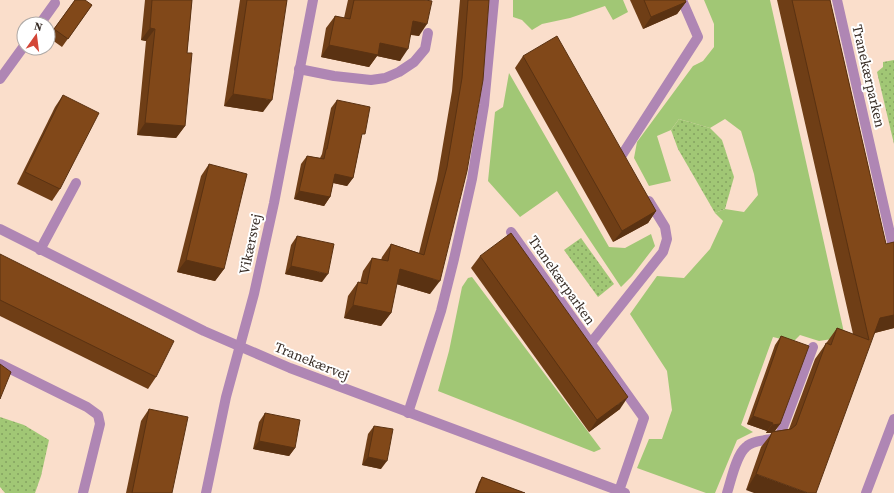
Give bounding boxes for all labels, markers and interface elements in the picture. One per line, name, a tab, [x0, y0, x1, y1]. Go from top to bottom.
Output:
north arrow	[16, 16, 56, 56]
text: N	[33, 19, 44, 35]
street label: Tranekærparken	[847, 23, 891, 130]
street label: Vikærsvej	[234, 212, 266, 276]
street label: Tranekærparken	[524, 231, 601, 329]
street label: Tranekærvej	[272, 337, 352, 385]

